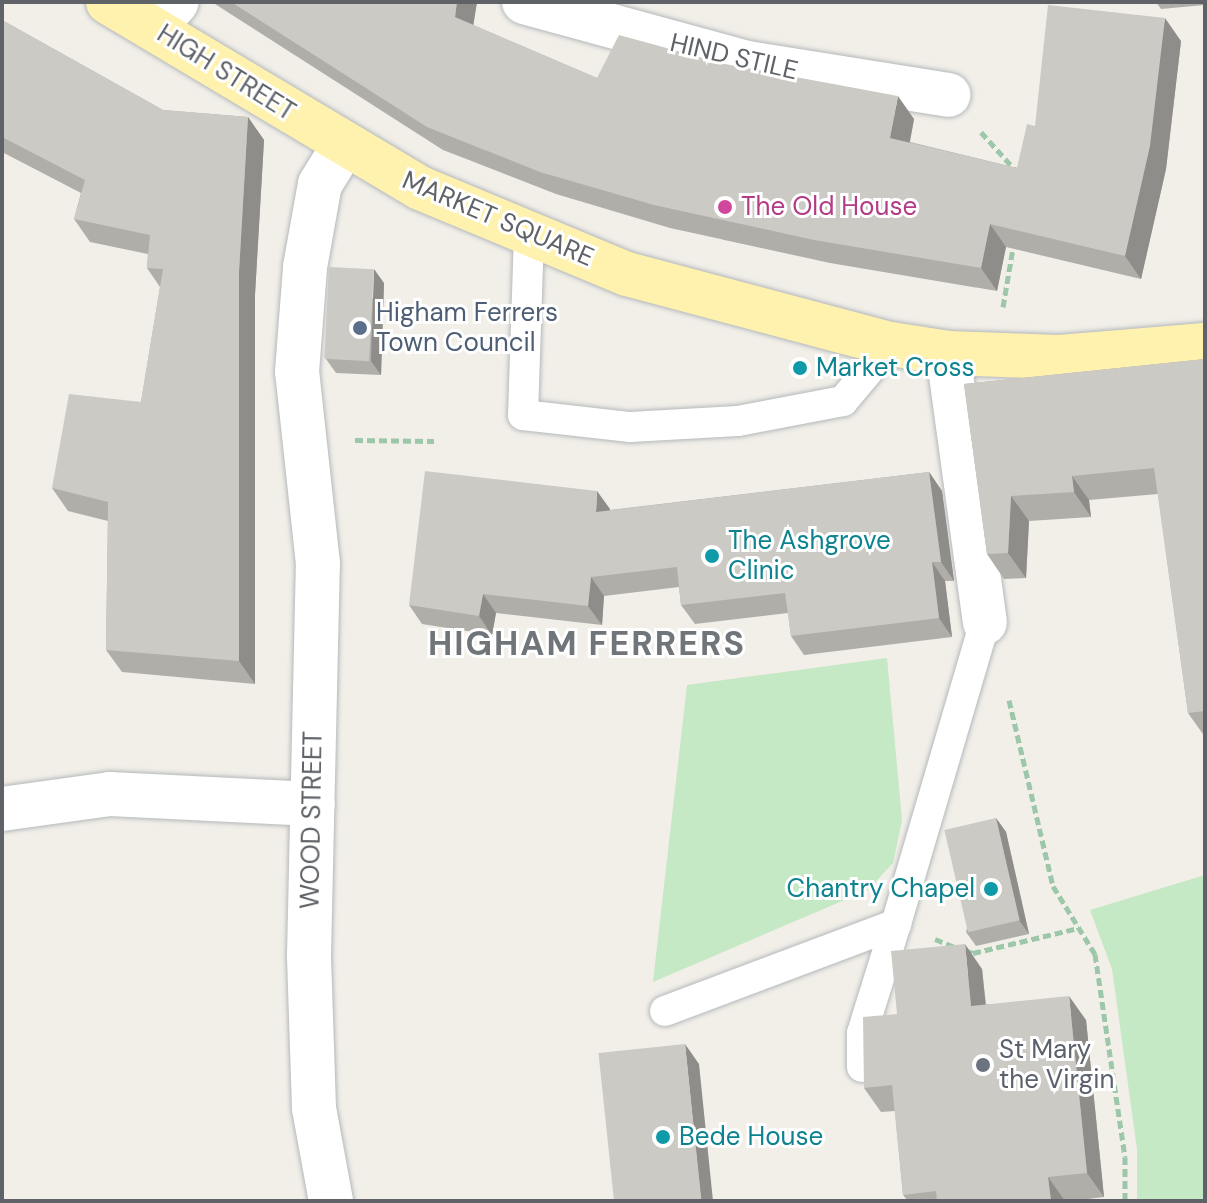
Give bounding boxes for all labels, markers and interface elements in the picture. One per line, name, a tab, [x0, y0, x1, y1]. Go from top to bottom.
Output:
street label: HIGH STREET	[151, 18, 301, 128]
street label: HIND STILE	[667, 27, 801, 87]
street label: MARKET SQUARE	[398, 165, 598, 273]
place label: The Old House	[741, 191, 917, 223]
marker: The Old House	[716, 198, 734, 216]
place label: Higham Ferrers Town Council	[376, 297, 558, 358]
marker: Higham Ferrers Town Council	[351, 319, 369, 337]
place label: Market Cross	[816, 352, 975, 384]
marker: Market Cross	[791, 359, 809, 377]
place label: The Ashgrove Clinic	[728, 525, 891, 586]
marker: The Ashgrove Clinic	[703, 547, 721, 565]
district label: HIGHAM FERRERS	[428, 624, 746, 664]
street label: WOOD STREET	[295, 731, 329, 909]
place label: Chantry Chapel	[787, 873, 975, 905]
marker: Chantry Chapel	[982, 880, 1000, 898]
place label: St Mary the Virgin	[999, 1034, 1114, 1096]
marker: St Mary the Virgin	[974, 1056, 992, 1074]
place label: Bede House	[679, 1121, 823, 1153]
marker: Bede House	[654, 1128, 672, 1146]

